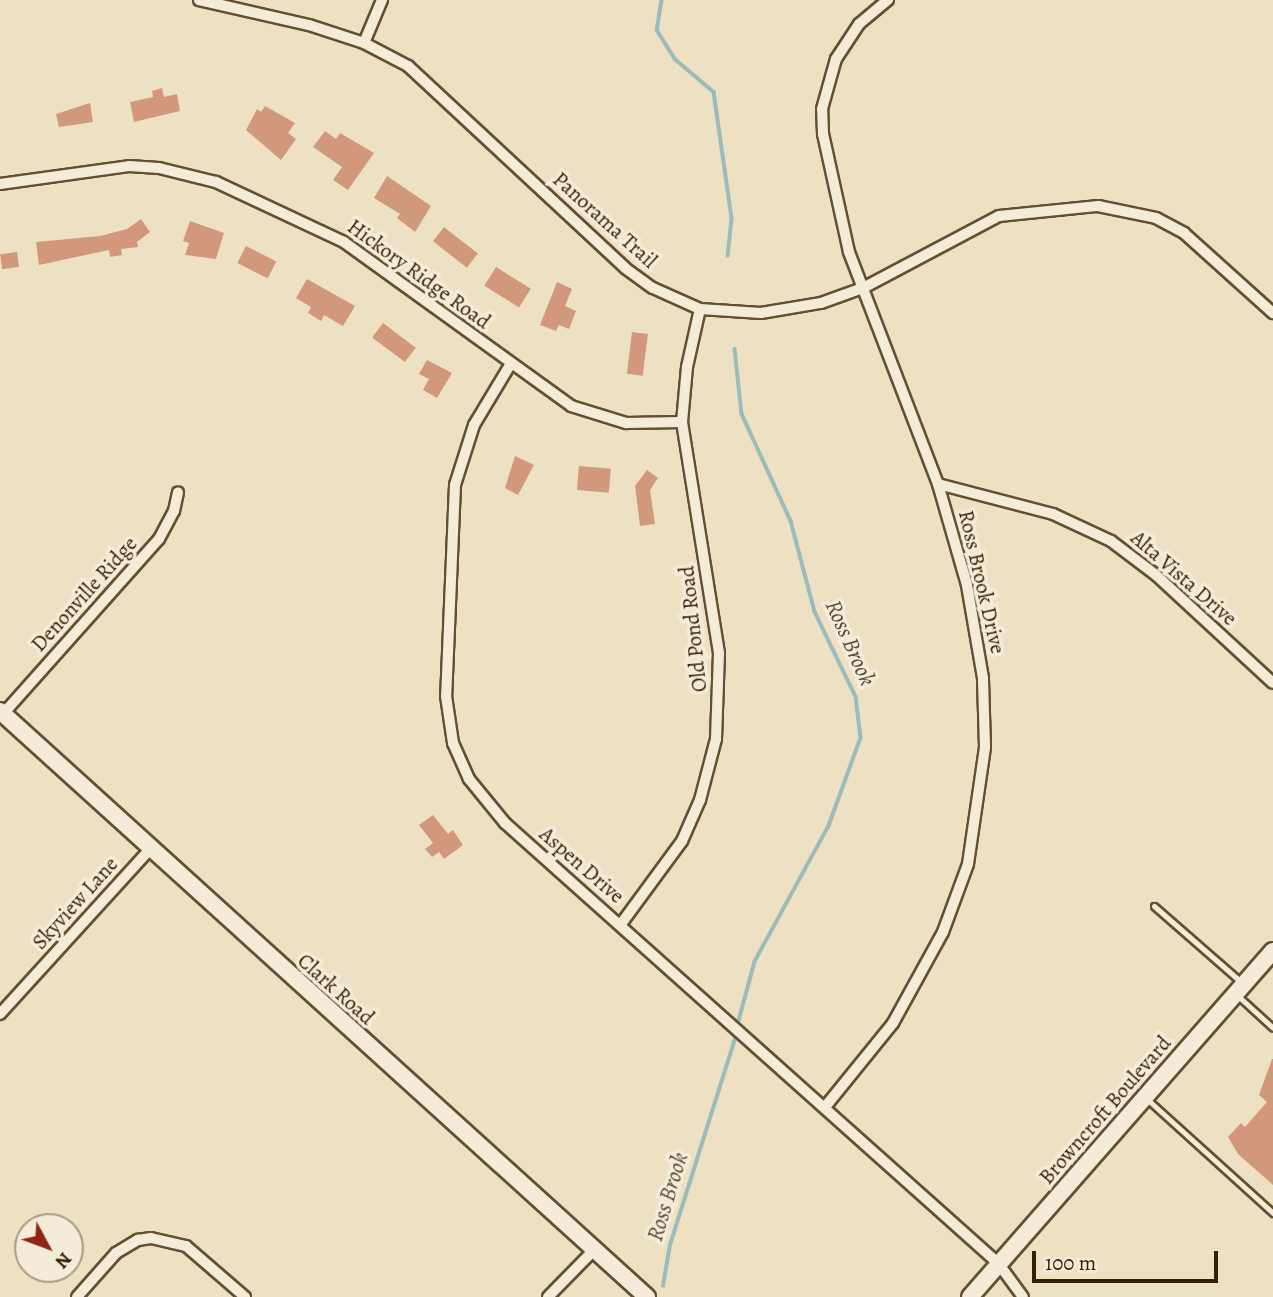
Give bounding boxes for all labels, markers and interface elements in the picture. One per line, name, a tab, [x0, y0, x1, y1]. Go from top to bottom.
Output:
street label: Panorama Trail	[548, 167, 662, 273]
street label: Hickory Ridge Road	[343, 214, 495, 334]
street label: Ross Brook Drive	[953, 508, 1011, 656]
street label: Alta Vista Drive	[1126, 525, 1242, 631]
street label: Denonville Ridge	[26, 531, 142, 657]
street label: Old Pond Road	[674, 565, 712, 693]
water label: Ross Brook	[819, 596, 881, 690]
street label: Aspen Drive	[534, 821, 630, 909]
street label: Skyview Lane	[27, 852, 123, 954]
street label: Clark Road	[292, 948, 380, 1030]
street label: Browncroft Boulevard	[1034, 1031, 1176, 1189]
water label: Ross Brook	[641, 1149, 695, 1245]
north arrow	[14, 1213, 84, 1283]
scale bar	[1035, 1238, 1220, 1282]
text: N	[49, 1247, 78, 1274]
text: 100 m	[1045, 1249, 1096, 1277]

